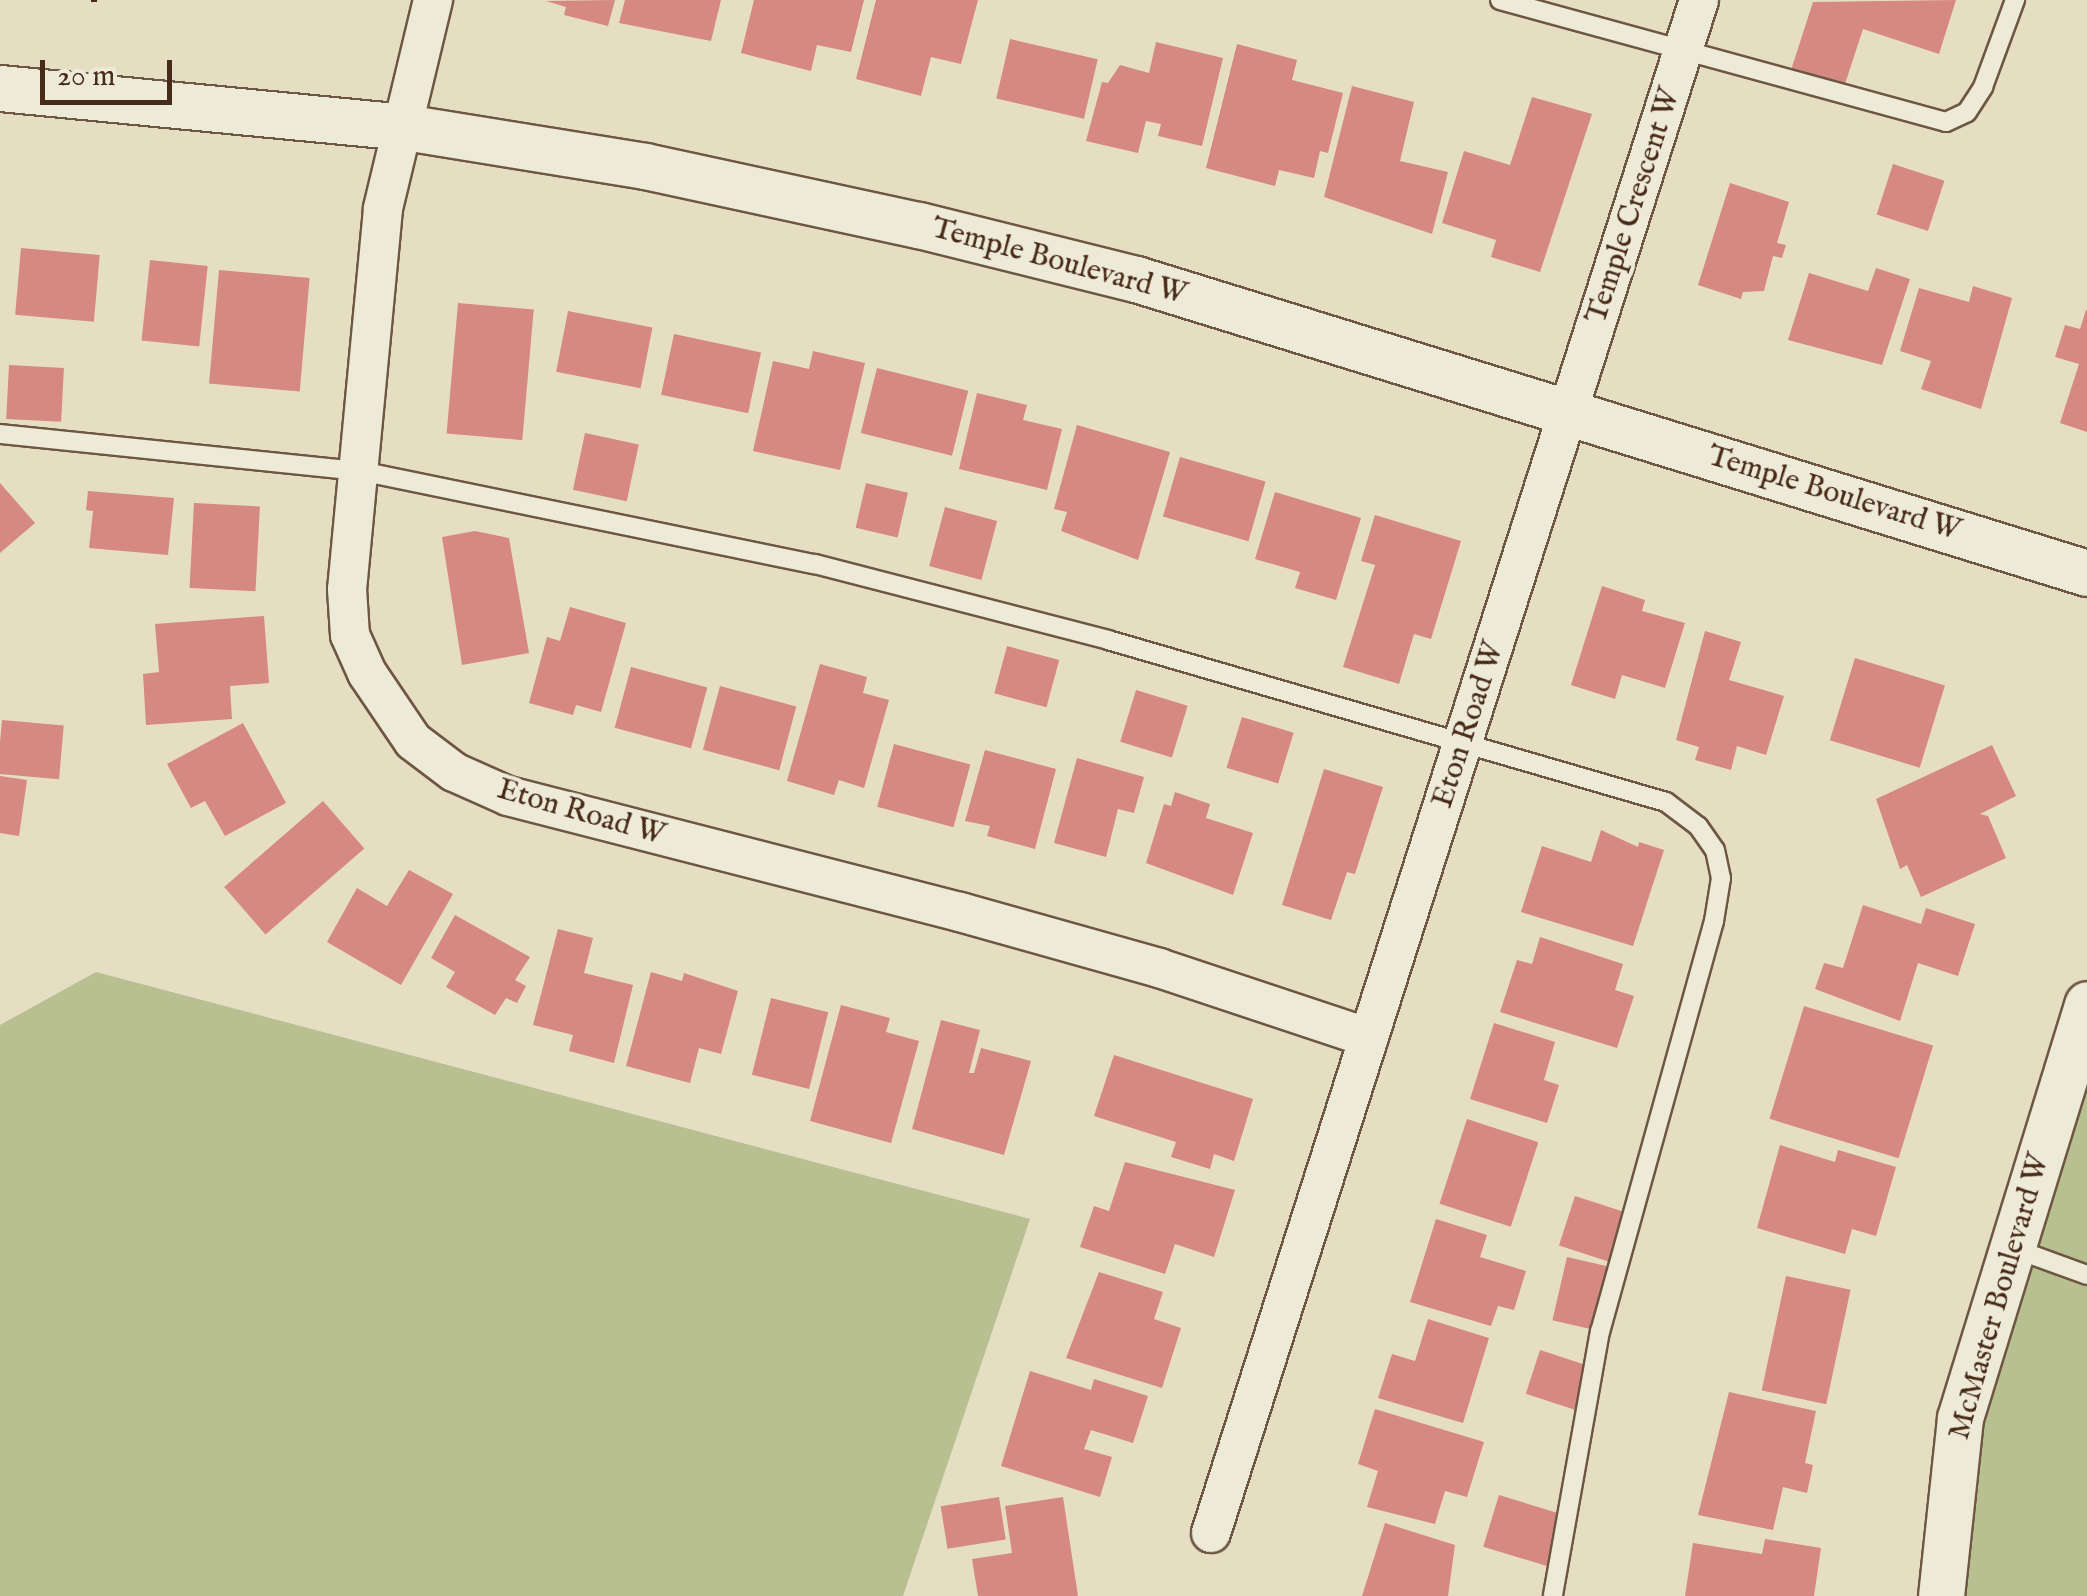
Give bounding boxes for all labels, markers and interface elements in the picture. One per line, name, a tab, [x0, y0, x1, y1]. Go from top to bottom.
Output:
scale bar	[45, 40, 178, 102]
text: 20 m	[57, 58, 116, 96]
street label: Temple Crescent W	[1579, 84, 1689, 328]
street label: Temple Boulevard W	[928, 211, 1190, 313]
street label: Temple Boulevard W	[1703, 438, 1965, 550]
street label: Eton Road W	[1425, 637, 1513, 813]
street label: Eton Road W	[493, 772, 669, 854]
street label: McMaster Boulevard W	[1942, 1150, 2058, 1444]

